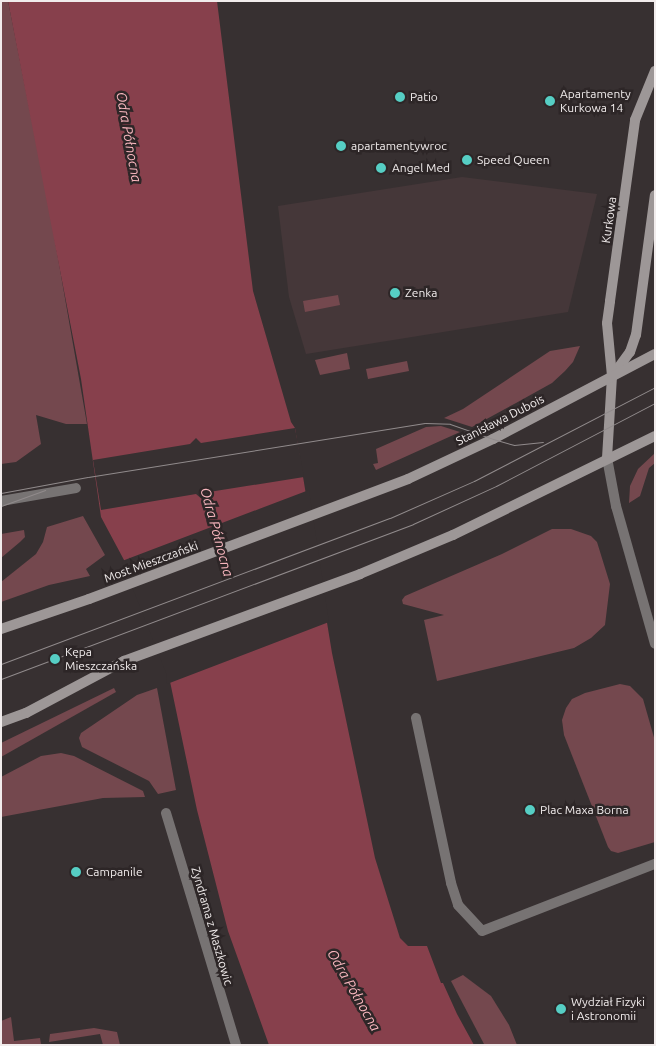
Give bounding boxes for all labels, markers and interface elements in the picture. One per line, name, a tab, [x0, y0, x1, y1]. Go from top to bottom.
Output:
place label: Apartamenty Kurkowa 14	[560, 87, 631, 115]
water label: Odra Północna	[113, 90, 145, 184]
place label: Patio	[410, 90, 438, 104]
marker: Patio	[394, 91, 406, 103]
marker: Apartamenty Kurkowa 14	[544, 95, 556, 107]
place label: apartamentywroc	[351, 139, 447, 153]
marker: apartamentywroc	[335, 140, 347, 152]
place label: Speed Queen	[477, 153, 550, 167]
marker: Speed Queen	[461, 154, 473, 166]
marker: Angel Med	[374, 161, 388, 175]
place label: Angel Med	[392, 161, 450, 175]
street label: Kurkowa	[599, 196, 619, 244]
place label: Zenka	[405, 286, 437, 300]
marker: Zenka	[389, 287, 401, 299]
street label: Stanisława Dubois	[453, 392, 547, 448]
water label: Odra Północna	[197, 486, 237, 578]
street label: Most Mieszczański	[102, 538, 200, 586]
place label: Kępa Mieszczańska	[65, 645, 137, 673]
marker: Kępa Mieszczańska	[49, 653, 61, 665]
place label: Plac Maxa Borna	[540, 803, 629, 817]
marker: Plac Maxa Borna	[524, 804, 536, 816]
place label: Campanile	[86, 865, 143, 879]
street label: Zyndrama z Maszkowic	[188, 865, 236, 987]
marker: Campanile	[70, 866, 82, 878]
water label: Odra Północna	[324, 946, 384, 1034]
place label: Wydział Fizyki i Astronomii	[571, 995, 645, 1023]
marker: Wydział Fizyki i Astronomii	[555, 1003, 567, 1015]

